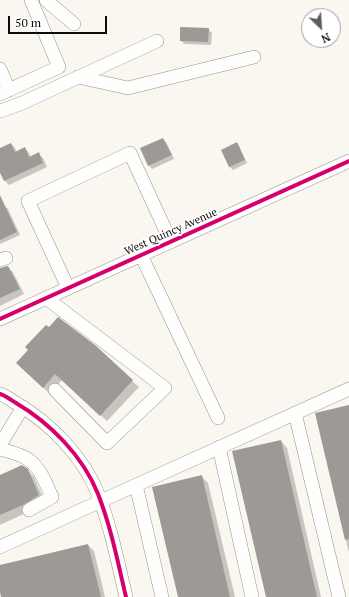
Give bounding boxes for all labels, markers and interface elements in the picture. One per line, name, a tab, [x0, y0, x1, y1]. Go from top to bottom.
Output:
scale bar	[10, 8, 109, 34]
north arrow	[301, 8, 341, 48]
text: 50 m	[15, 15, 41, 30]
text: N	[319, 30, 332, 46]
street label: West Quincy Avenue	[123, 206, 219, 258]

